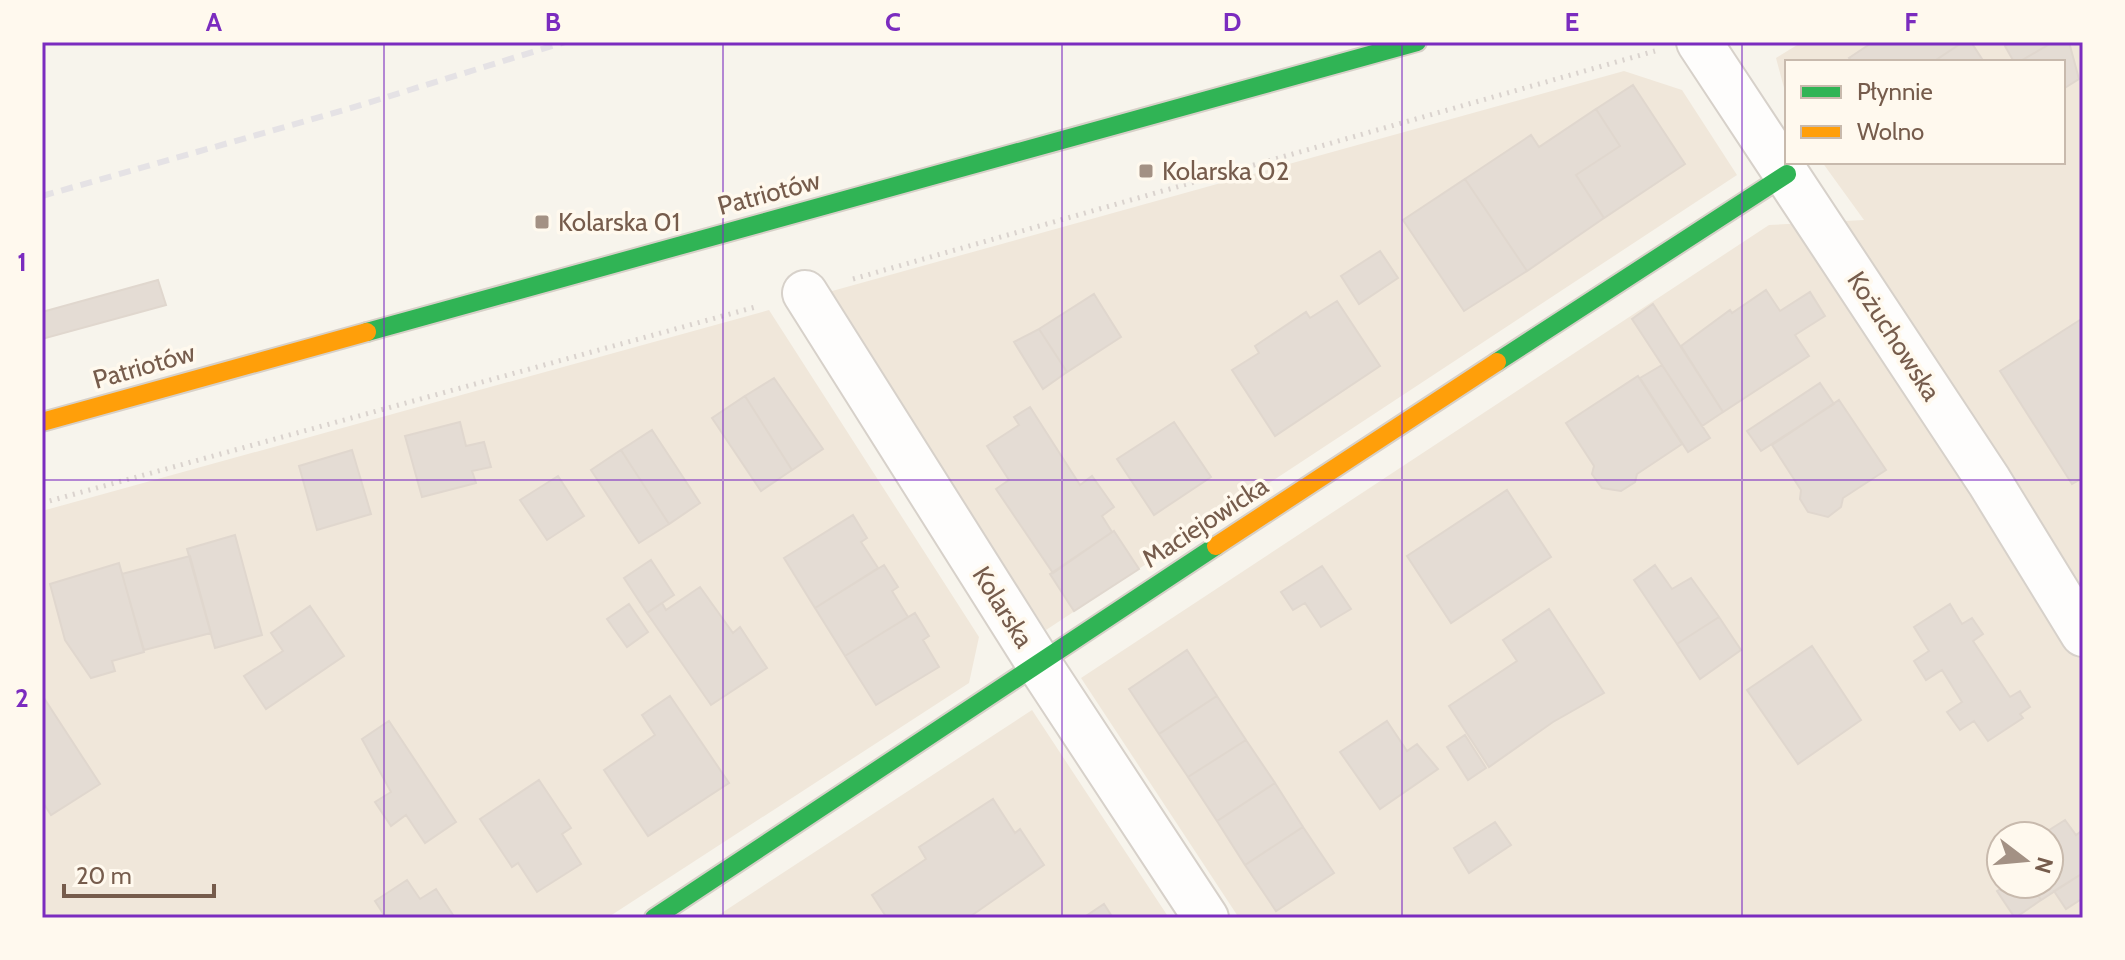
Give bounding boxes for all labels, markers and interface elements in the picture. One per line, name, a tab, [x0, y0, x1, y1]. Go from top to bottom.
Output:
text: A	[206, 6, 223, 38]
text: B	[545, 6, 561, 38]
text: C	[885, 6, 901, 38]
text: D	[1223, 6, 1241, 38]
text: E	[1565, 6, 1579, 38]
text: F	[1904, 6, 1918, 38]
legend	[1785, 60, 2065, 164]
text: Płynnie	[1857, 77, 1933, 106]
text: Wolno	[1857, 117, 1924, 146]
place label: Kolarska 02	[1162, 155, 1289, 187]
marker: Kolarska 02	[1137, 162, 1155, 180]
street label: Patriotów	[714, 164, 824, 222]
place label: Kolarska 01	[558, 206, 680, 238]
marker: Kolarska 01	[533, 213, 551, 231]
text: 1	[17, 246, 27, 278]
street label: Kożuchowska	[1840, 265, 1948, 407]
street label: Patriotów	[89, 336, 199, 396]
street label: Maciejowicka	[1136, 469, 1274, 575]
street label: Kolarska	[966, 560, 1041, 654]
text: 2	[15, 682, 29, 714]
north arrow	[1985, 820, 2065, 900]
scale bar	[64, 848, 214, 898]
text: N	[2029, 854, 2059, 877]
text: 20 m	[76, 861, 132, 890]

